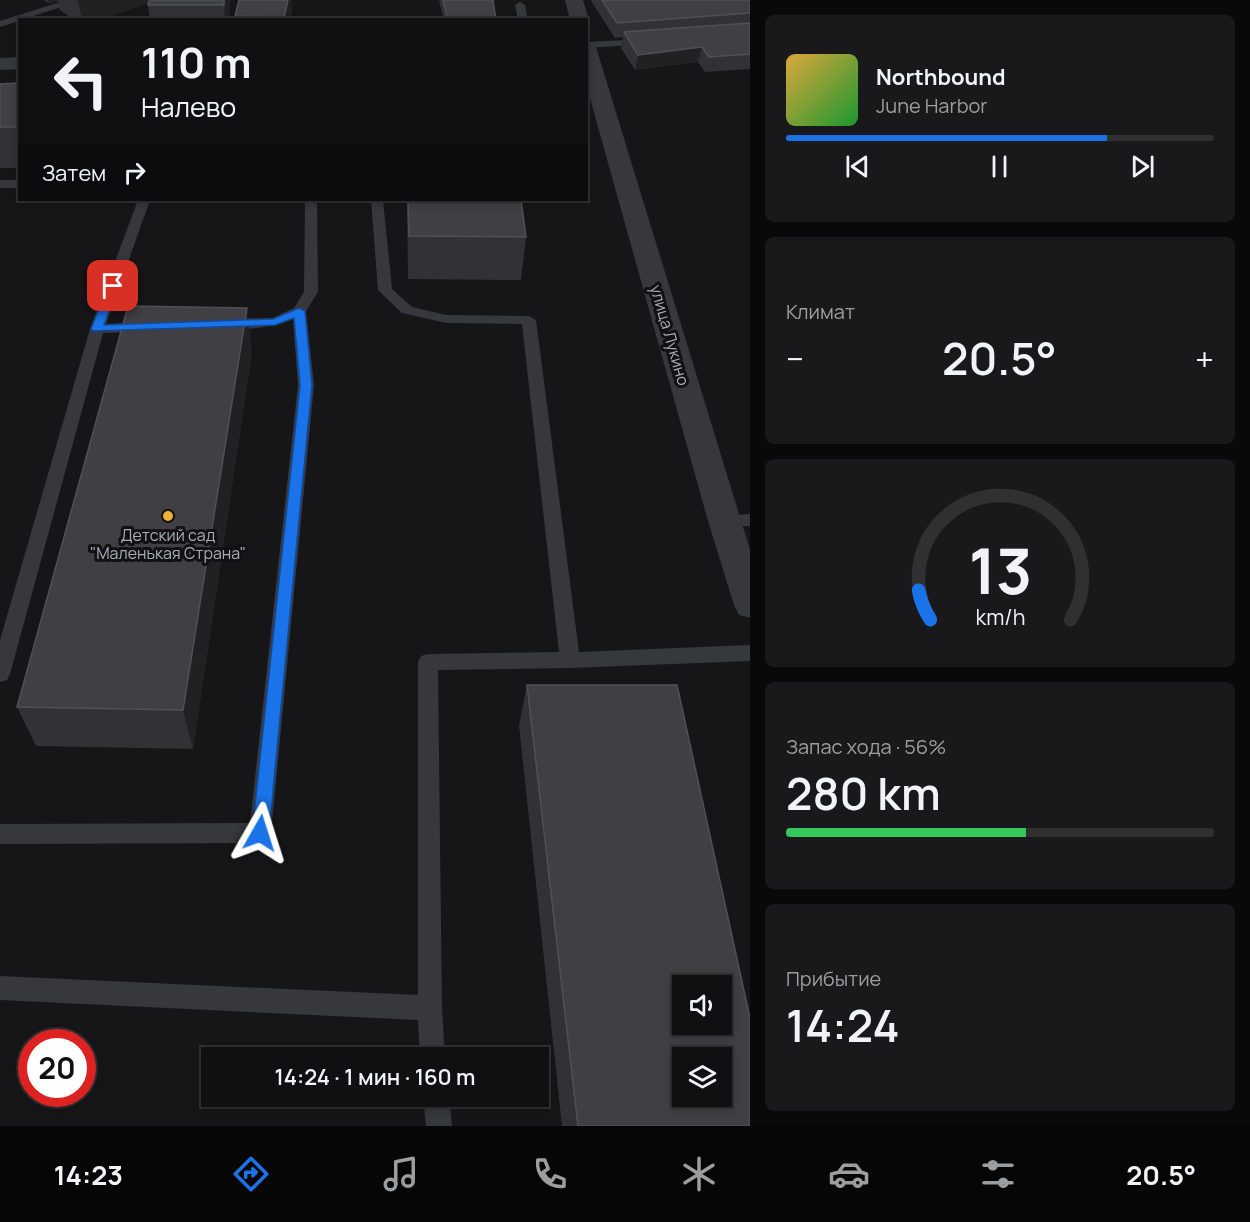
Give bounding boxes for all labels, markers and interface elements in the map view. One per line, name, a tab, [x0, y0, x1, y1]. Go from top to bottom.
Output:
text: 110 m	[141, 33, 252, 91]
icon: left	[42, 42, 120, 120]
text: Northbound	[876, 62, 1006, 92]
text: Налево	[141, 88, 236, 125]
text: June Harbor	[876, 92, 988, 119]
icon: previous	[841, 150, 874, 183]
icon: pause	[983, 150, 1016, 183]
icon: next	[1126, 150, 1159, 183]
icon: right	[118, 156, 151, 189]
text: Затем	[42, 158, 106, 188]
pin	[87, 260, 138, 311]
icon: arrive	[96, 269, 129, 302]
street label: улица Лукино	[645, 282, 695, 388]
text: Климат	[786, 298, 855, 325]
text: 20.5°	[942, 327, 1057, 389]
text: −	[786, 336, 804, 381]
text: +	[1195, 336, 1214, 381]
marker: Детский сад "Маленькая Страна"	[161, 509, 175, 523]
place label: Детский сад "Маленькая Страна"	[90, 524, 246, 564]
text: 13	[968, 527, 1032, 613]
text: km/h	[975, 602, 1025, 631]
text: Запас хода · 56%	[786, 733, 946, 760]
text: 280 km	[786, 762, 941, 824]
position arrow	[228, 801, 292, 865]
text: Прибытие	[786, 965, 881, 992]
map controls	[672, 975, 732, 1107]
button: sound	[672, 975, 732, 1035]
text: 14:24	[786, 994, 900, 1056]
speed limit sign: 20	[18, 1029, 96, 1107]
button: layers	[672, 1047, 732, 1107]
text: 14:24 · 1 мин · 160 m	[274, 1062, 476, 1092]
icon: directions	[230, 1153, 272, 1195]
icon: music	[380, 1153, 422, 1195]
icon: phone	[529, 1153, 571, 1195]
icon: climate	[678, 1153, 720, 1195]
icon: car	[828, 1153, 870, 1195]
icon: filters	[977, 1153, 1019, 1195]
text: 14:23	[54, 1156, 123, 1193]
text: 20.5°	[1126, 1156, 1196, 1193]

